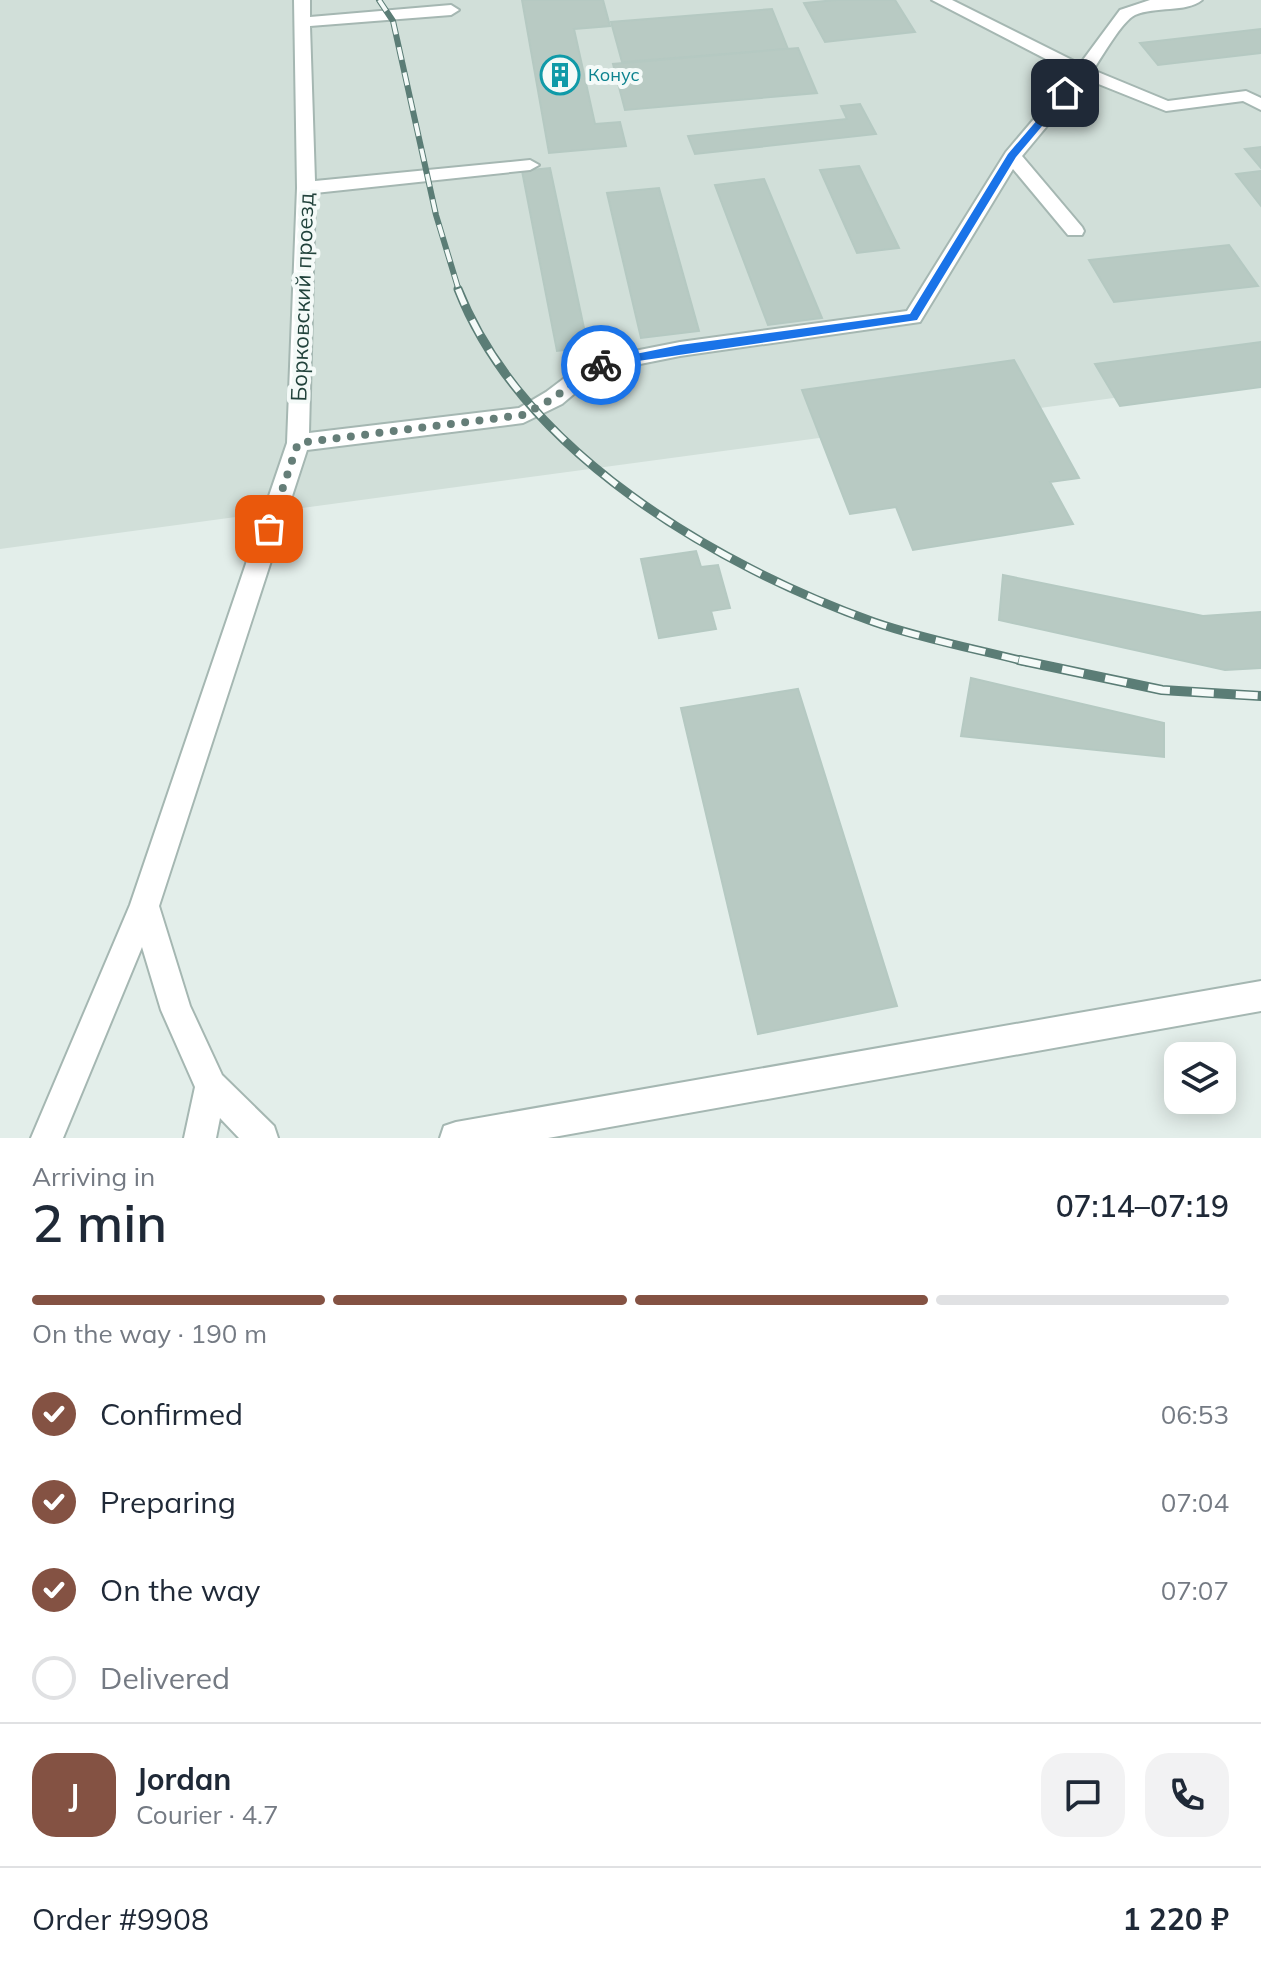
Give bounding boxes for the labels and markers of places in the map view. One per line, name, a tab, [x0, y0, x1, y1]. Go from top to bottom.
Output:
building icon: Конус	[539, 54, 581, 96]
pin	[1031, 59, 1099, 127]
place label: Конус	[588, 63, 640, 86]
pin	[235, 495, 303, 563]

